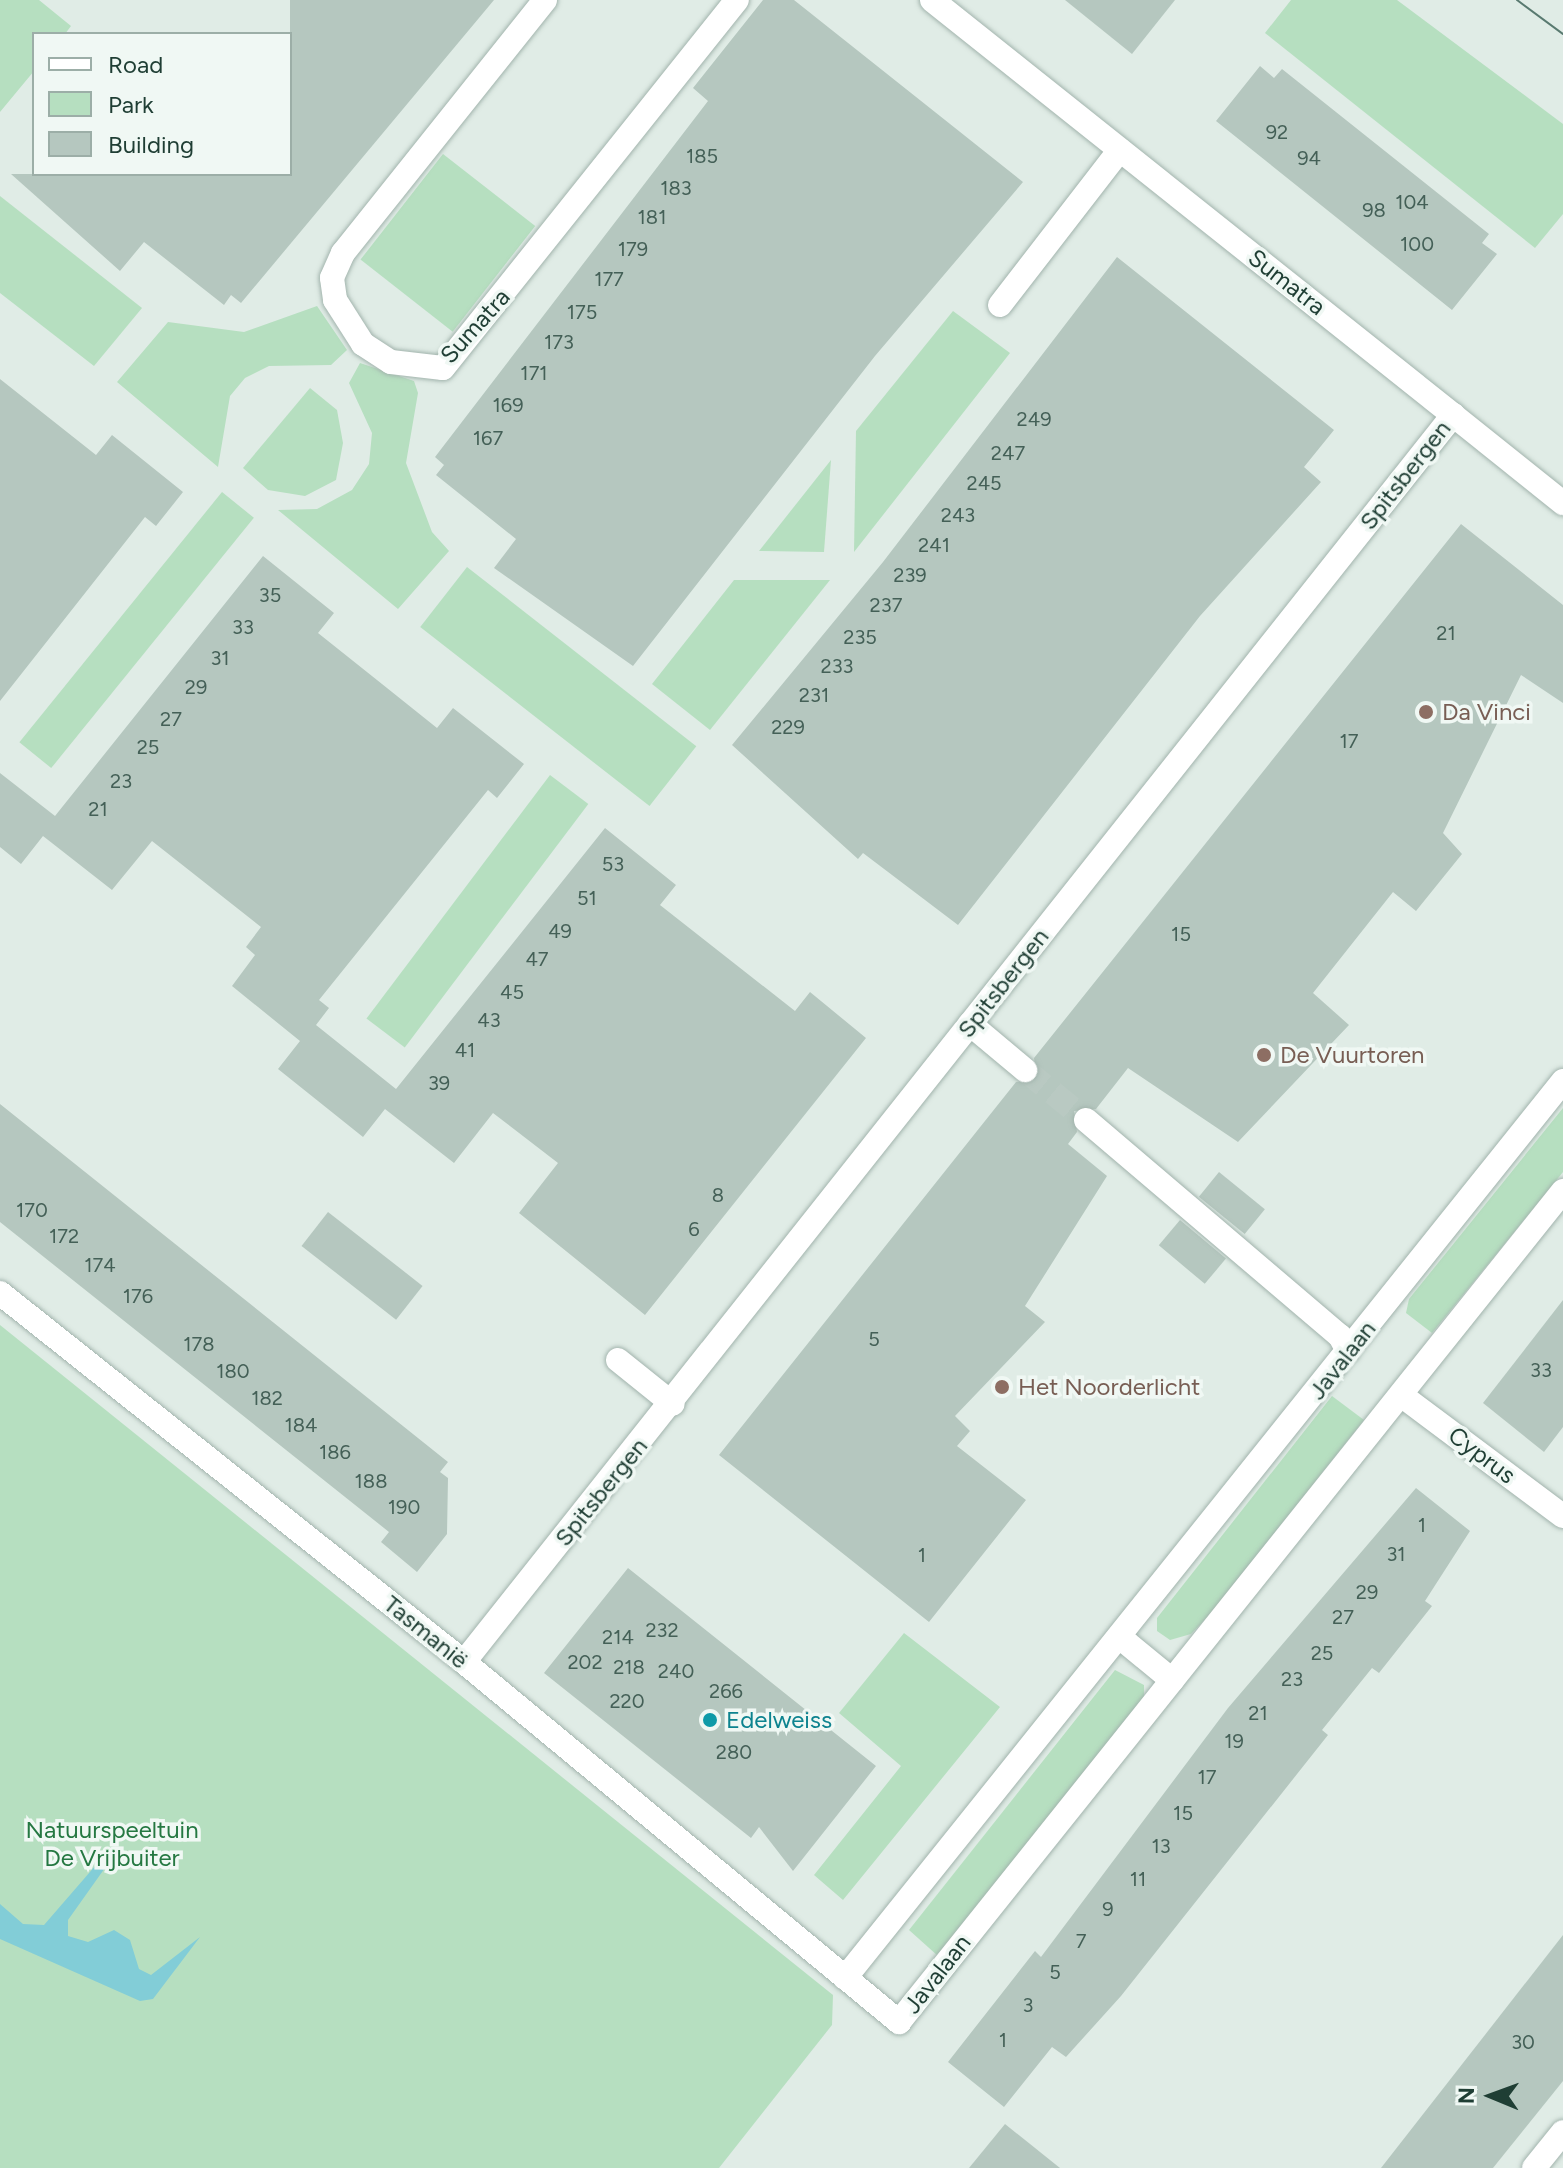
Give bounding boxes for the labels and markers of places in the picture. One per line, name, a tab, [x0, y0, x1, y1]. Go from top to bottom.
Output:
place label: Da Vinci	[1442, 698, 1531, 726]
marker: Da Vinci	[1417, 703, 1435, 721]
place label: De Vuurtoren	[1280, 1041, 1424, 1069]
marker: De Vuurtoren	[1255, 1046, 1273, 1064]
place label: Het Noorderlicht	[1018, 1373, 1200, 1401]
marker: Het Noorderlicht	[993, 1378, 1011, 1396]
place label: Edelweiss	[726, 1706, 832, 1734]
marker: Edelweiss	[701, 1711, 719, 1729]

